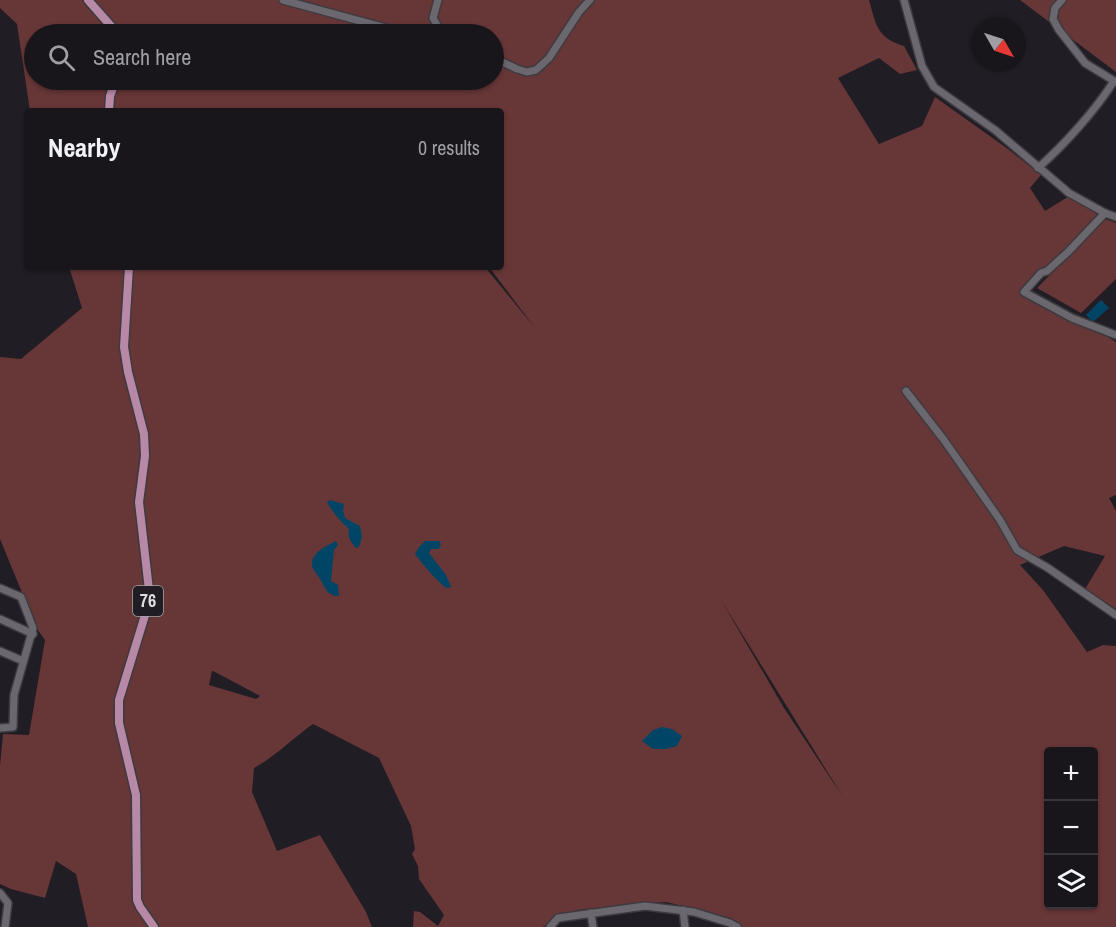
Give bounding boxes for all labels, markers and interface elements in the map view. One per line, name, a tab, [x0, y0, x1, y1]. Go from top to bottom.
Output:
north arrow	[972, 18, 1026, 72]
search box	[24, 24, 504, 90]
icon: search	[45, 41, 78, 74]
text: Search here	[93, 42, 191, 72]
text: Nearby	[48, 130, 120, 165]
text: 0 results	[418, 134, 480, 161]
road number: 76	[133, 586, 163, 616]
map controls	[1044, 747, 1098, 909]
button: +	[1044, 747, 1098, 801]
button: −	[1044, 801, 1098, 855]
button: layers	[1044, 855, 1098, 909]

